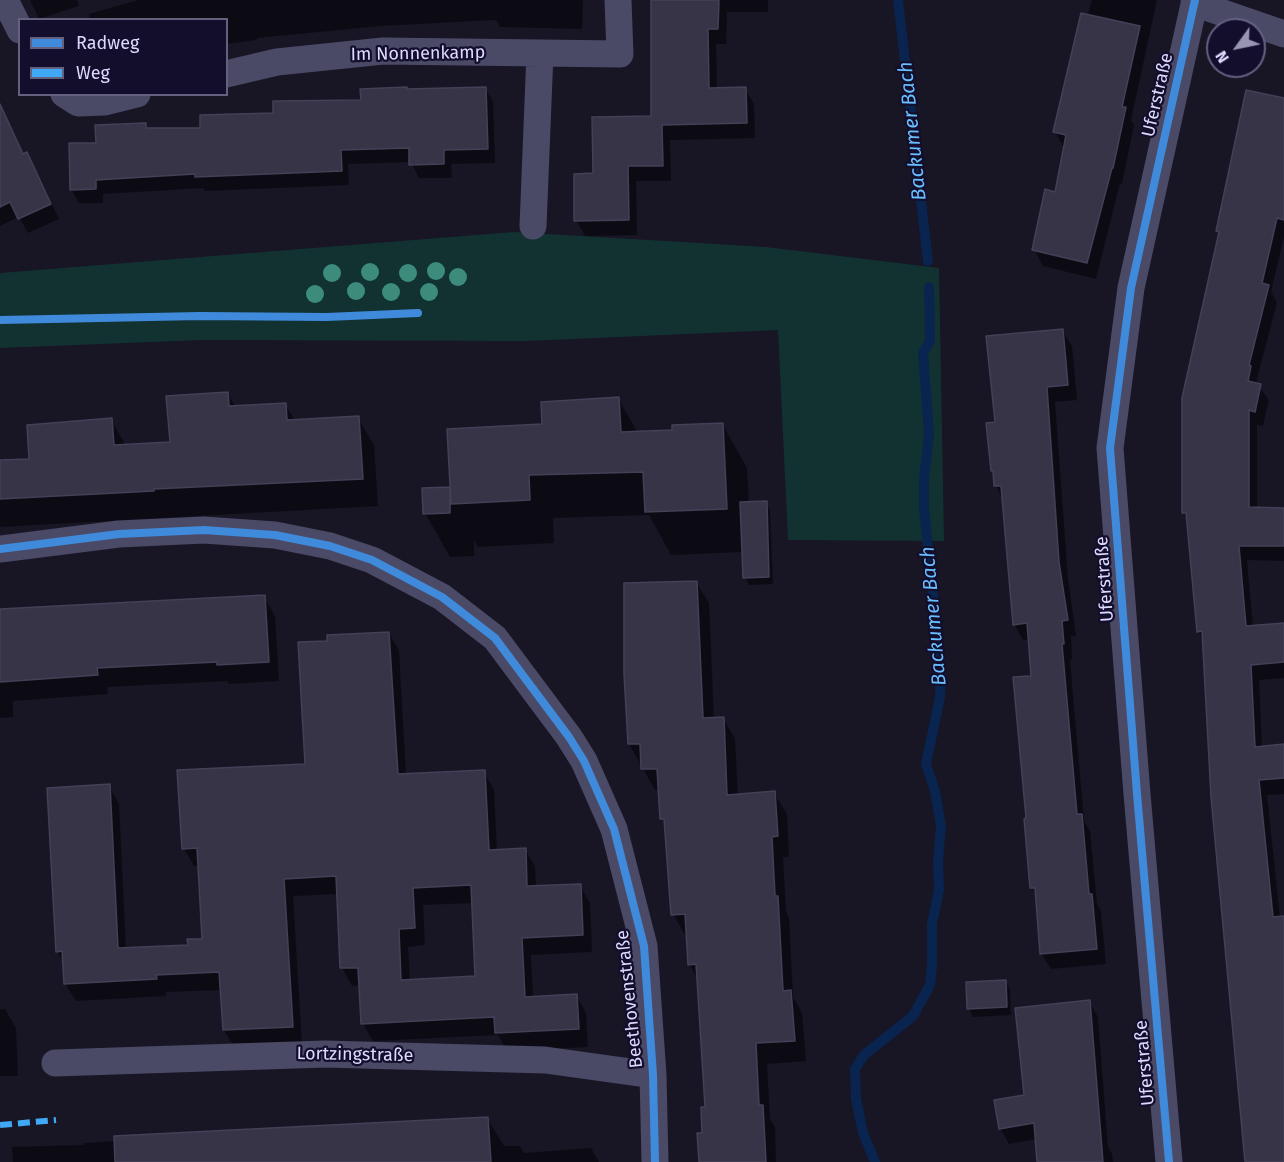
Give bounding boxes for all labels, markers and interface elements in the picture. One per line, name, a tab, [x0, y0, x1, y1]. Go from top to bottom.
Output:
legend	[18, 18, 228, 96]
north arrow	[1206, 18, 1266, 78]
text: Radweg	[76, 32, 139, 54]
street label: Im Nonnenkamp	[351, 42, 485, 66]
text: N	[1211, 47, 1233, 67]
street label: Uferstraße	[1138, 51, 1178, 139]
water label: Backumer Bach	[894, 60, 932, 202]
text: Weg	[76, 62, 110, 84]
street label: Uferstraße	[1091, 535, 1119, 623]
water label: Backumer Bach	[916, 545, 952, 687]
street label: Beethovenstraße	[612, 929, 648, 1069]
street label: Uferstraße	[1131, 1019, 1159, 1107]
street label: Lortzingstraße	[296, 1043, 414, 1067]

